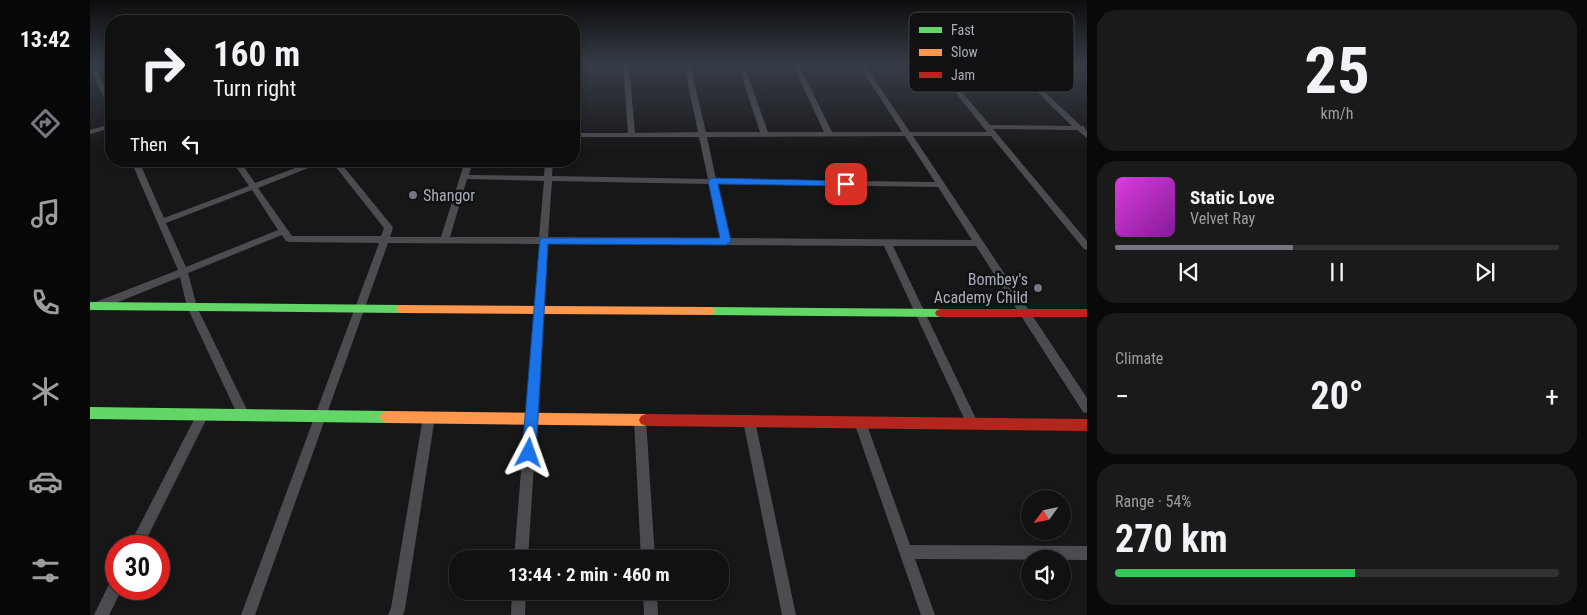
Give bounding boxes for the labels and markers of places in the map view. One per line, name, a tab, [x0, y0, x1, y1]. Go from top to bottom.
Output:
pin	[825, 163, 867, 205]
place label: Shangor	[423, 186, 475, 205]
marker: Shangor	[407, 189, 419, 201]
place label: Bombey's Academy Child	[934, 270, 1028, 307]
marker: Bombey's Academy Child	[1032, 282, 1044, 294]

